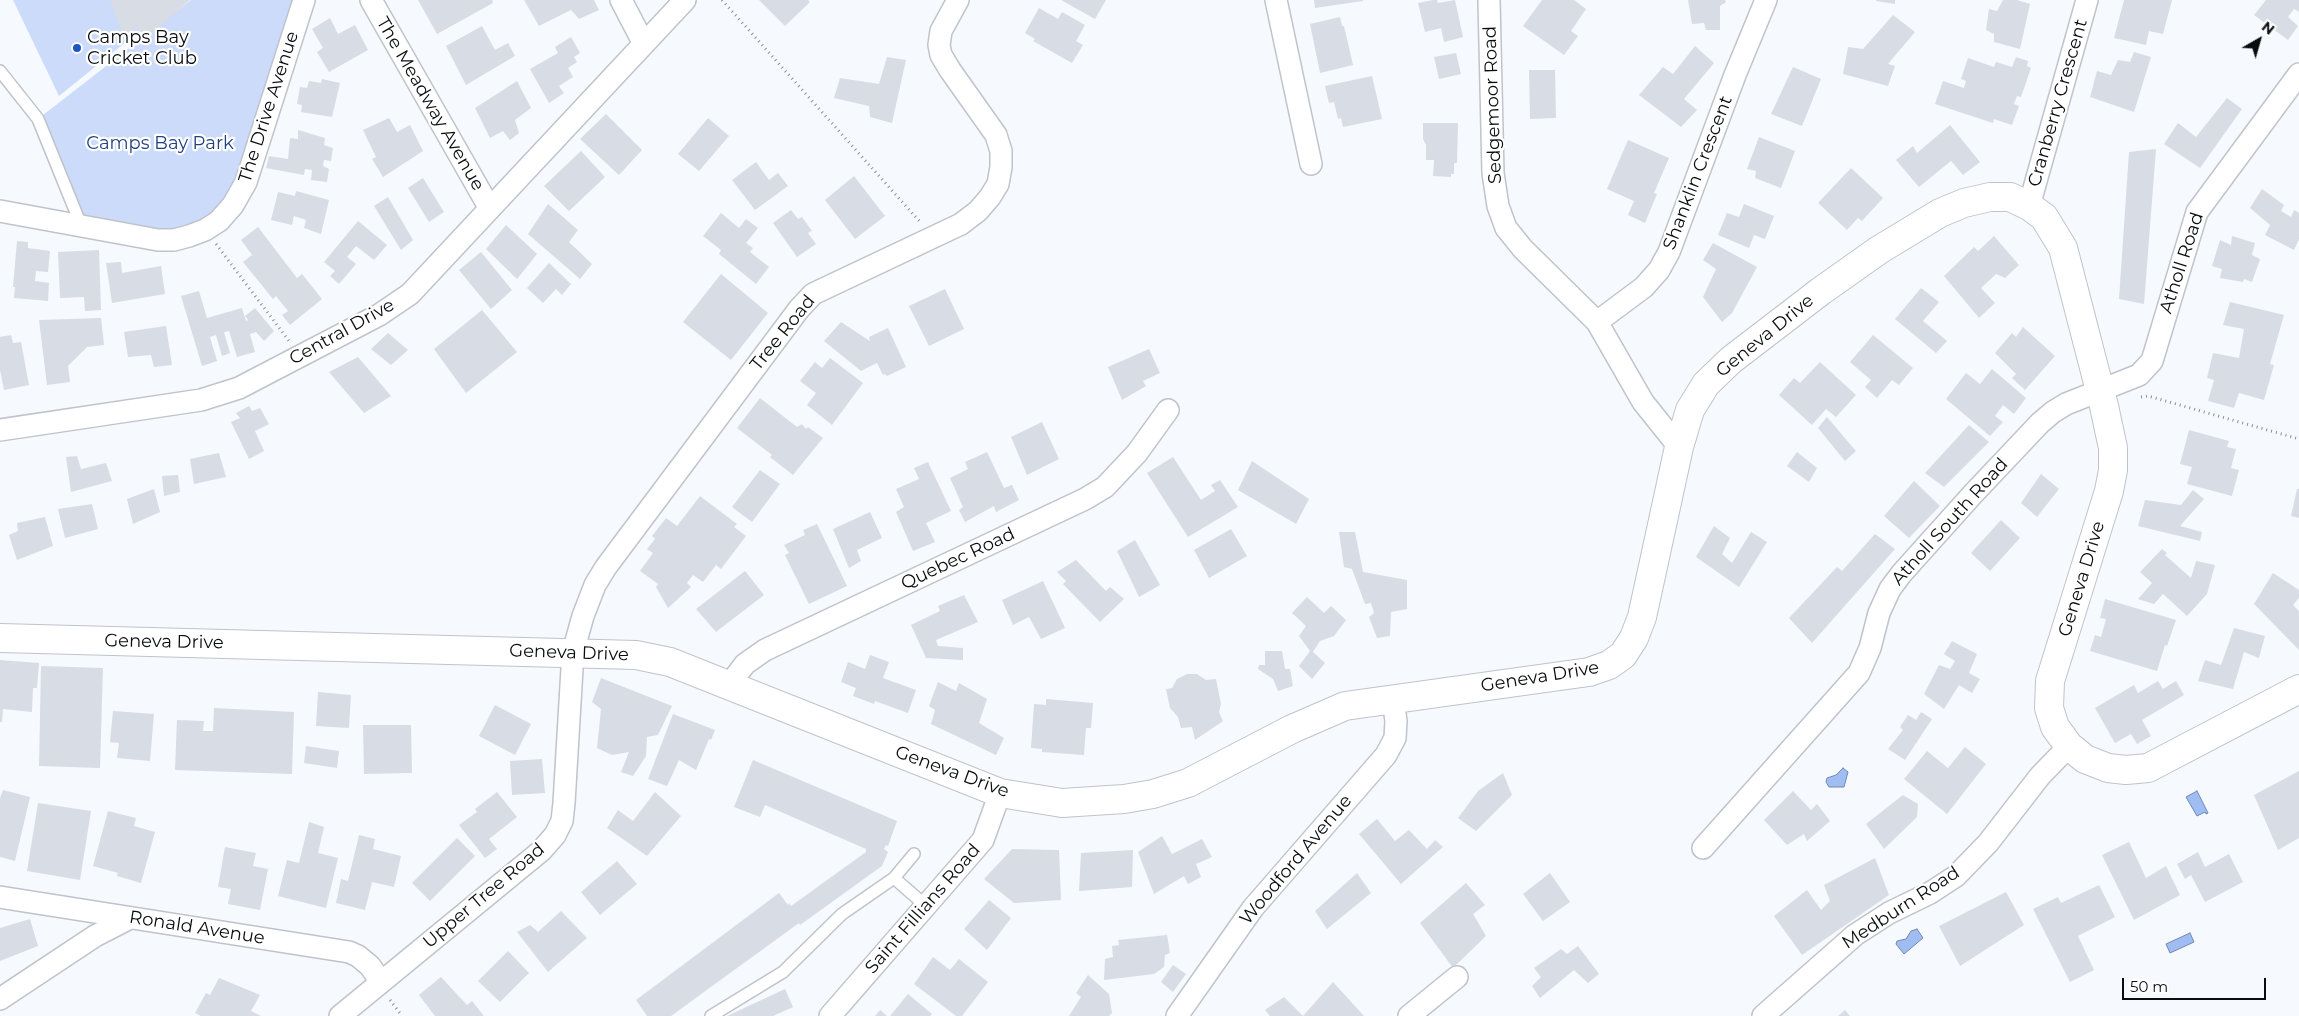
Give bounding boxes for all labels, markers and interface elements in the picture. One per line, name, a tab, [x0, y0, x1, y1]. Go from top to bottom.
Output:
street label: The Meadway Avenue	[371, 13, 489, 195]
north arrow	[2234, 15, 2284, 65]
street label: Cranberry Crescent	[2024, 17, 2092, 189]
text: N	[2258, 18, 2278, 39]
street label: Sedgemoor Road	[1479, 26, 1507, 184]
place label: Camps Bay Cricket Club	[87, 27, 197, 70]
street label: The Drive Avenue	[234, 29, 304, 185]
marker: Camps Bay Cricket Club	[71, 42, 83, 54]
street label: Shanklin Crescent	[1659, 93, 1737, 253]
park label: Camps Bay Park	[86, 133, 234, 155]
street label: Atholl Road	[2155, 210, 2209, 316]
street label: Geneva Drive	[1712, 290, 1818, 382]
street label: Tree Road	[746, 291, 820, 375]
street label: Central Drive	[286, 294, 398, 370]
street label: Atholl South Road	[1887, 454, 2013, 590]
street label: Geneva Drive	[2054, 519, 2110, 639]
street label: Quebec Road	[898, 523, 1018, 595]
street label: Geneva Drive	[104, 630, 224, 654]
street label: Geneva Drive	[509, 640, 629, 666]
street label: Geneva Drive	[1479, 657, 1601, 697]
street label: Geneva Drive	[892, 741, 1012, 803]
street label: Woodford Avenue	[1235, 791, 1357, 929]
street label: Upper Tree Road	[419, 839, 549, 953]
street label: Saint Fillians Road	[861, 840, 985, 978]
street label: Medburn Road	[1838, 862, 1964, 954]
street label: Ronald Avenue	[128, 907, 266, 949]
scale bar	[2124, 968, 2268, 1000]
text: 50 m	[2130, 977, 2168, 996]

